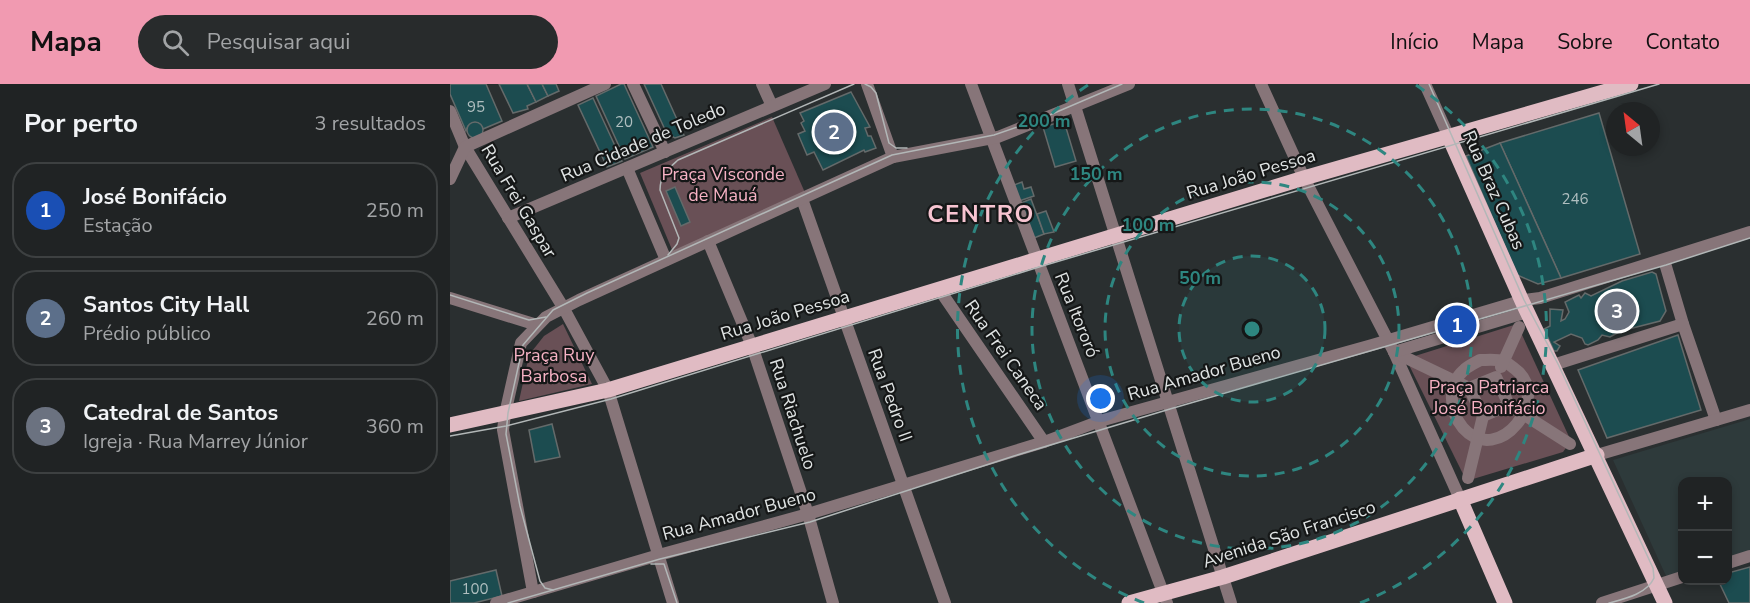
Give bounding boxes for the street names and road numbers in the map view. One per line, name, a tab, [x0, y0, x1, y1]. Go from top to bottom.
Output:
street label: Rua Cidade de Toledo	[557, 96, 729, 188]
street label: Rua Braz Cubas	[1457, 127, 1531, 253]
street label: Rua Frei Gaspar	[476, 140, 563, 263]
street label: Rua João Pessoa	[1184, 143, 1318, 205]
street label: Rua Itororó	[1049, 269, 1105, 361]
street label: Rua João Pessoa	[718, 284, 852, 346]
street label: Rua Frei Caneca	[959, 295, 1053, 415]
street label: Rua Amador Bueno	[1125, 340, 1283, 406]
street label: Rua Pedro II	[862, 345, 918, 445]
street label: Rua Riachuelo	[764, 355, 822, 473]
street label: Rua Amador Bueno	[660, 482, 818, 546]
street label: Avenida São Francisco	[1199, 495, 1379, 573]

